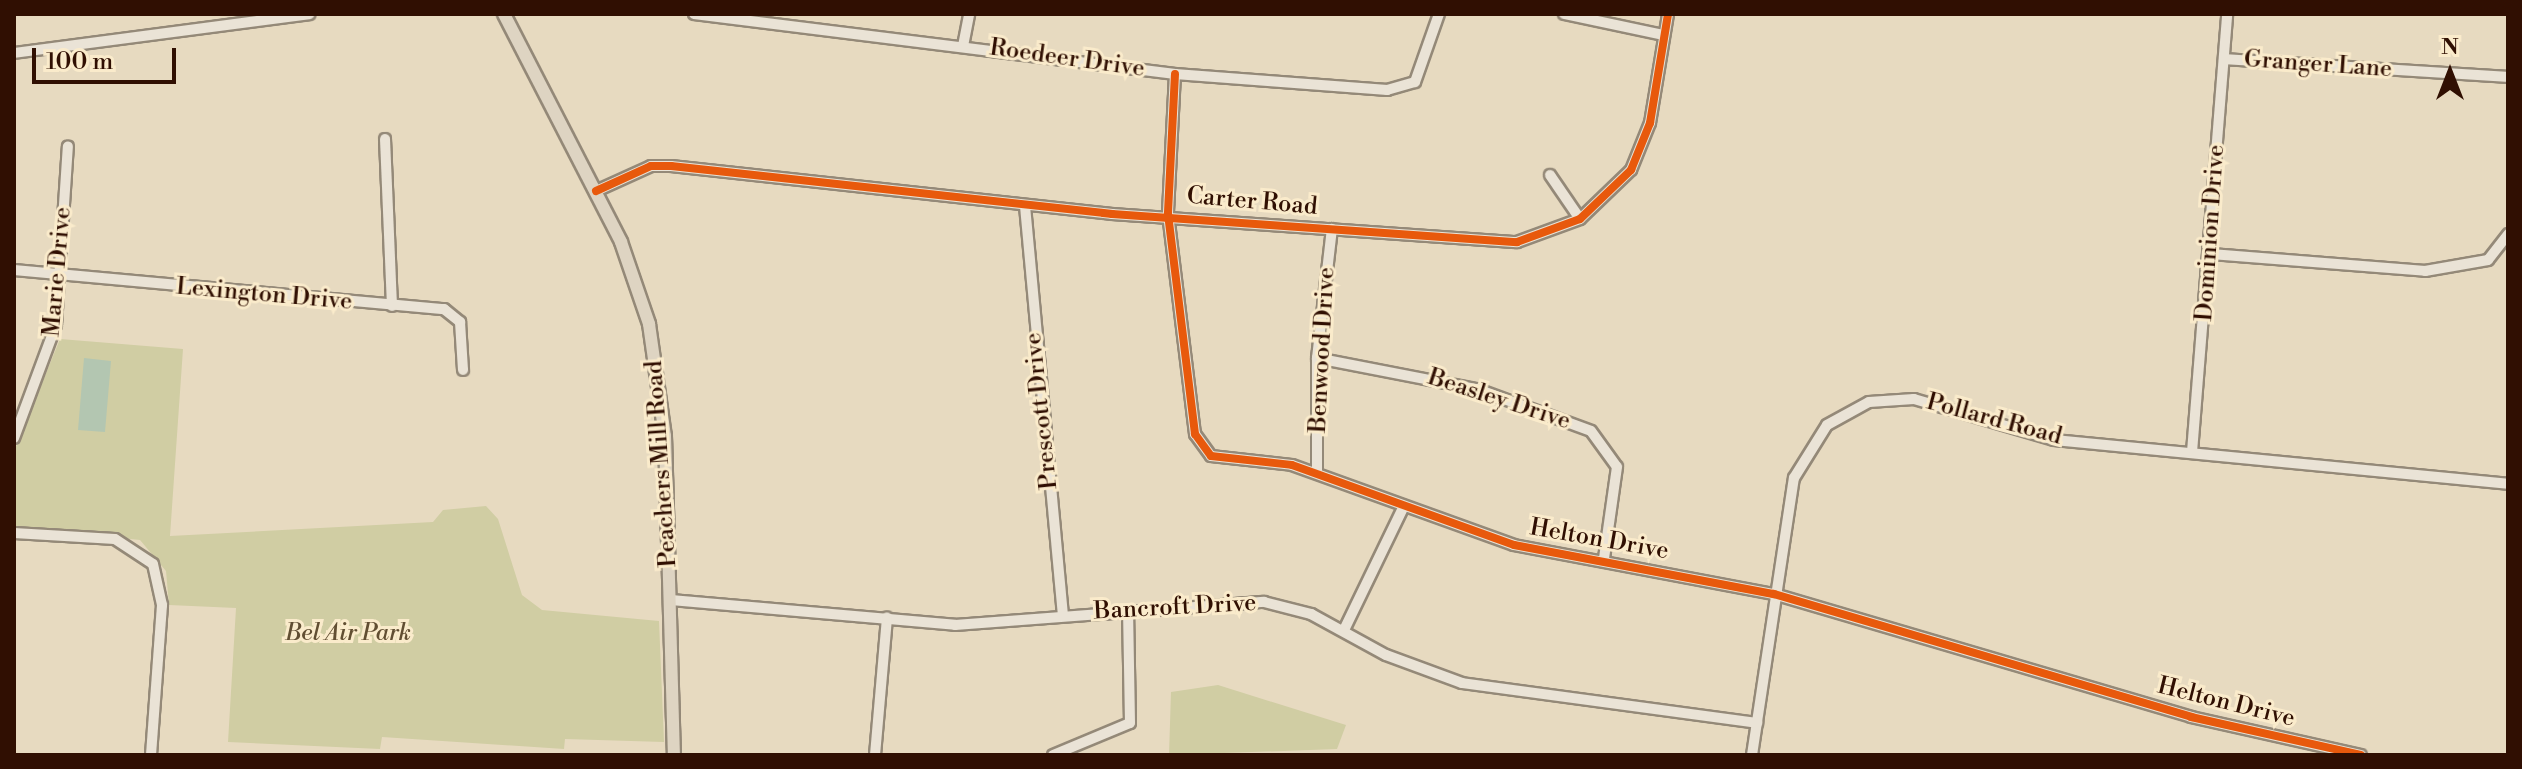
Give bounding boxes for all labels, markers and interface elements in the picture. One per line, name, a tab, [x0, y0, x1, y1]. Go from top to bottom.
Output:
scale bar	[36, 32, 180, 82]
north arrow	[2410, 32, 2490, 112]
street label: Roedeer Drive	[988, 34, 1146, 84]
text: N	[2441, 34, 2459, 61]
street label: Granger Lane	[2243, 45, 2393, 85]
text: 100 m	[46, 47, 113, 77]
street label: Dominion Drive	[2190, 144, 2232, 322]
street label: Carter Road	[1185, 182, 1319, 222]
street label: Marie Drive	[38, 206, 78, 338]
street label: Benwood Drive	[1304, 266, 1342, 434]
street label: Lexington Drive	[175, 273, 353, 317]
street label: Prescott Drive	[1019, 331, 1065, 491]
street label: Peachers Mill Road	[640, 360, 684, 568]
street label: Beasley Drive	[1424, 363, 1574, 437]
street label: Pollard Road	[1923, 388, 2065, 452]
street label: Helton Drive	[1527, 514, 1671, 566]
street label: Bancroft Drive	[1093, 589, 1257, 627]
park label: Bel Air Park	[285, 620, 411, 648]
street label: Helton Drive	[2154, 672, 2298, 734]

